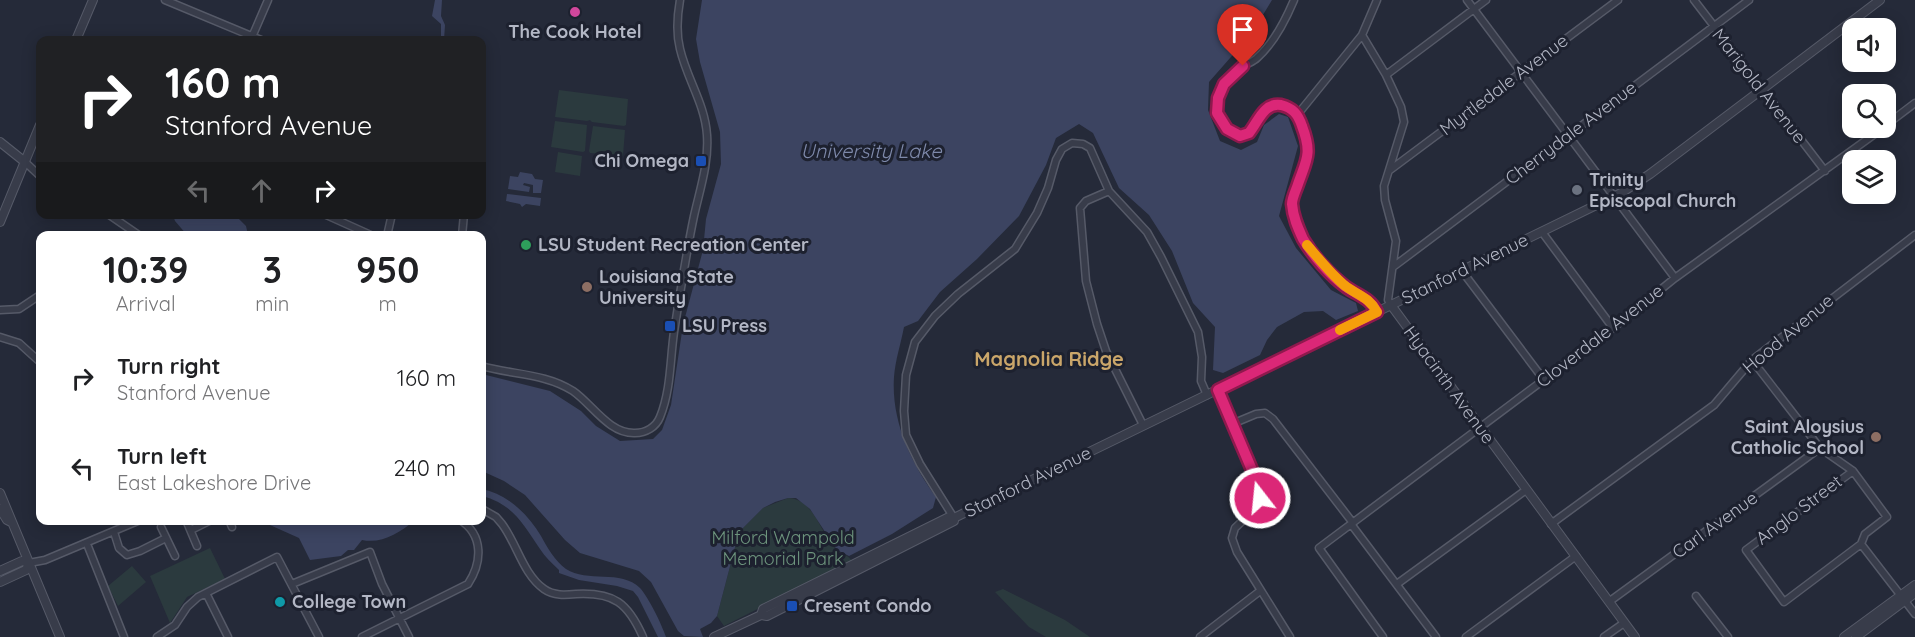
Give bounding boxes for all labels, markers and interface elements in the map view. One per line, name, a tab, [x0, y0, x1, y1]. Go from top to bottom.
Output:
pin	[1217, 4, 1268, 66]
marker: The Cook Hotel	[568, 5, 582, 19]
icon: arrive	[1226, 13, 1259, 46]
map controls	[1842, 18, 1896, 204]
button: sound	[1842, 18, 1896, 72]
place label: The Cook Hotel	[508, 20, 642, 43]
street label: Marigold Avenue	[1707, 24, 1811, 148]
street label: Myrtledale Avenue	[1435, 29, 1572, 140]
text: 160 m	[165, 56, 281, 109]
icon: right	[66, 60, 144, 138]
street label: Cherrydale Avenue	[1500, 76, 1641, 189]
button: search	[1842, 84, 1896, 138]
text: Stanford Avenue	[165, 108, 372, 142]
water label: University Lake	[800, 138, 942, 163]
place label: Chi Omega	[594, 149, 689, 172]
button: layers	[1842, 150, 1896, 204]
marker: Chi Omega	[694, 154, 708, 168]
place label: Trinity Episcopal Church	[1589, 168, 1736, 212]
icon: left	[182, 174, 215, 207]
icon: ahead	[245, 174, 278, 207]
icon: right	[308, 174, 341, 207]
marker: Trinity Episcopal Church	[1570, 183, 1584, 197]
street label: Stanford Avenue	[1398, 228, 1532, 309]
place label: LSU Student Recreation Center	[538, 233, 809, 256]
marker: LSU Student Recreation Center	[519, 238, 533, 252]
text: 10:39	[103, 247, 188, 292]
text: 3	[263, 247, 282, 292]
text: 950	[356, 247, 419, 292]
place label: Louisiana State University	[599, 265, 734, 309]
street label: Cloverdale Avenue	[1532, 279, 1668, 392]
marker: Louisiana State University	[580, 280, 594, 294]
street label: Hood Avenue	[1737, 289, 1838, 378]
text: Arrival	[116, 291, 176, 316]
text: min	[255, 291, 289, 316]
text: m	[378, 291, 397, 316]
place label: LSU Press	[682, 314, 767, 337]
marker: LSU Press	[663, 319, 677, 333]
street label: Hyacinth Avenue	[1399, 321, 1500, 448]
district label: Magnolia Ridge	[974, 346, 1124, 371]
text: Turn right	[117, 352, 221, 380]
icon: right	[66, 362, 99, 395]
text: 160 m	[397, 364, 456, 392]
text: Stanford Avenue	[117, 380, 270, 405]
place label: Saint Aloysius Catholic School	[1731, 415, 1864, 459]
marker: Saint Aloysius Catholic School	[1869, 430, 1883, 444]
street label: Stanford Avenue	[961, 441, 1095, 522]
text: Turn left	[117, 442, 207, 470]
icon: left	[66, 452, 99, 485]
text: 240 m	[393, 454, 456, 482]
position arrow	[1228, 466, 1292, 530]
text: East Lakeshore Drive	[117, 470, 311, 495]
street label: Anglo Street	[1751, 470, 1846, 550]
street label: Carl Avenue	[1667, 486, 1762, 563]
park label: Milford Wampold Memorial Park	[711, 526, 855, 570]
place label: College Town	[292, 590, 406, 613]
place label: Cresent Condo	[804, 594, 932, 617]
marker: College Town	[273, 595, 287, 609]
marker: Cresent Condo	[785, 599, 799, 613]

